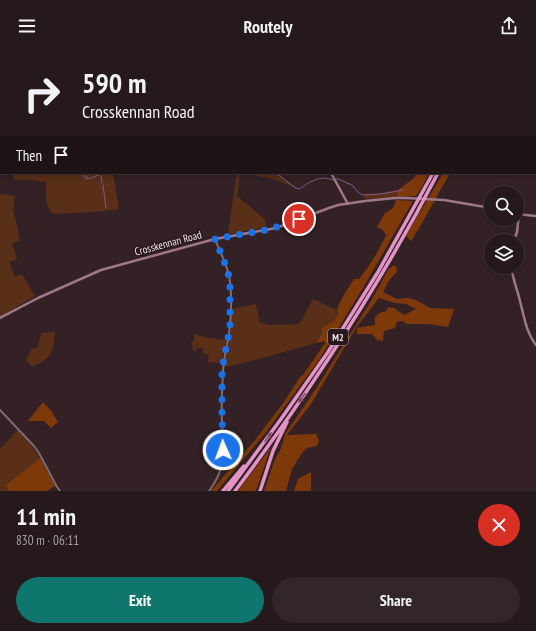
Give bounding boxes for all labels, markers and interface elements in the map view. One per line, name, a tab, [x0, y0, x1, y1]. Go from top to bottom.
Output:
icon: menu	[16, 15, 38, 37]
text: Routely	[244, 15, 292, 38]
icon: share	[498, 15, 520, 37]
text: 590 m	[82, 64, 146, 101]
icon: right	[16, 68, 68, 120]
text: Crosskennan Road	[82, 100, 195, 123]
icon: arrive	[50, 144, 72, 166]
text: Then	[16, 146, 42, 165]
map controls	[484, 186, 524, 274]
button: search	[484, 186, 524, 226]
pin	[282, 202, 316, 236]
icon: arrive	[288, 208, 310, 230]
street label: Crosskennan Road	[133, 227, 203, 259]
button: layers	[484, 234, 524, 274]
road number: M2	[328, 329, 348, 345]
one-way arrow	[298, 393, 306, 403]
position arrow	[202, 429, 244, 471]
one-way arrow	[264, 432, 272, 443]
text: 11 min	[16, 501, 76, 532]
button: close	[478, 504, 520, 546]
text: 830 m · 06:11	[16, 532, 79, 549]
button: Exit	[16, 577, 264, 623]
button: Share	[272, 577, 520, 623]

